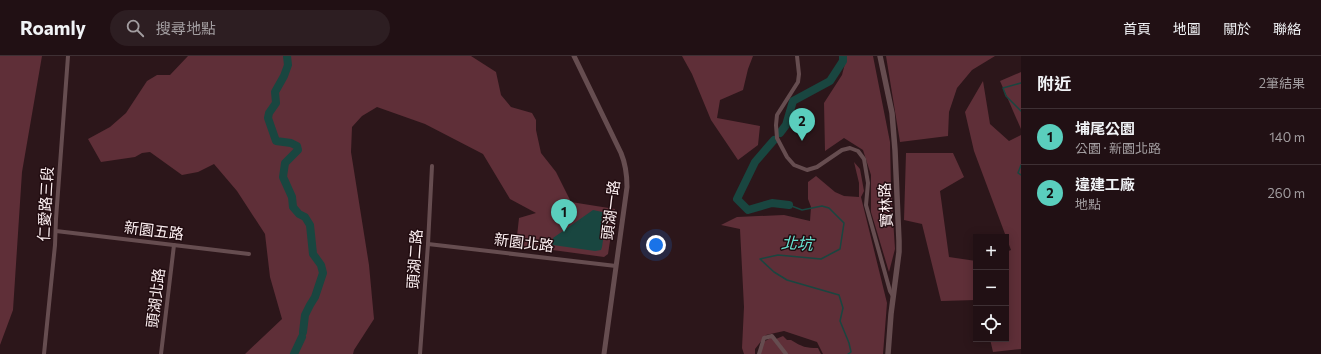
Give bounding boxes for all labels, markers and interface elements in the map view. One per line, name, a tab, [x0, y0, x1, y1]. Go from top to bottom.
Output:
search box	[110, 10, 390, 46]
text: Roamly	[20, 16, 86, 39]
icon: search	[124, 17, 146, 39]
text: 搜尋地點	[156, 19, 216, 37]
text: 首頁	[1123, 20, 1151, 37]
text: 地圖	[1173, 20, 1201, 37]
text: 關於	[1223, 20, 1251, 37]
text: 聯絡	[1273, 20, 1301, 37]
text: 附近	[1037, 73, 1071, 94]
text: 2筆結果	[1259, 75, 1305, 91]
pin: 2	[789, 108, 815, 141]
text: 埔尾公園	[1075, 119, 1135, 137]
text: 1	[1047, 129, 1053, 145]
text: 140 m	[1269, 129, 1305, 145]
text: 公園 · 新園北路	[1075, 140, 1161, 156]
street label: 仁愛路三段	[34, 166, 56, 242]
text: 違建工廠	[1075, 175, 1135, 193]
street label: 頭湖一路	[597, 179, 623, 241]
street label: 寶林路	[875, 182, 895, 228]
text: 2	[1046, 185, 1054, 201]
text: 260 m	[1268, 185, 1305, 201]
text: 地點	[1075, 196, 1101, 212]
pin: 1	[551, 199, 577, 232]
street label: 新園五路	[123, 217, 185, 243]
street label: 頭湖二路	[403, 228, 425, 289]
street label: 新園北路	[493, 229, 555, 255]
water label: 北坑	[781, 232, 815, 253]
map controls	[973, 234, 1009, 342]
button: +	[973, 234, 1009, 270]
your location	[646, 235, 666, 255]
street label: 頭湖北路	[142, 267, 168, 329]
button: −	[973, 270, 1009, 306]
button: locate	[973, 306, 1009, 342]

